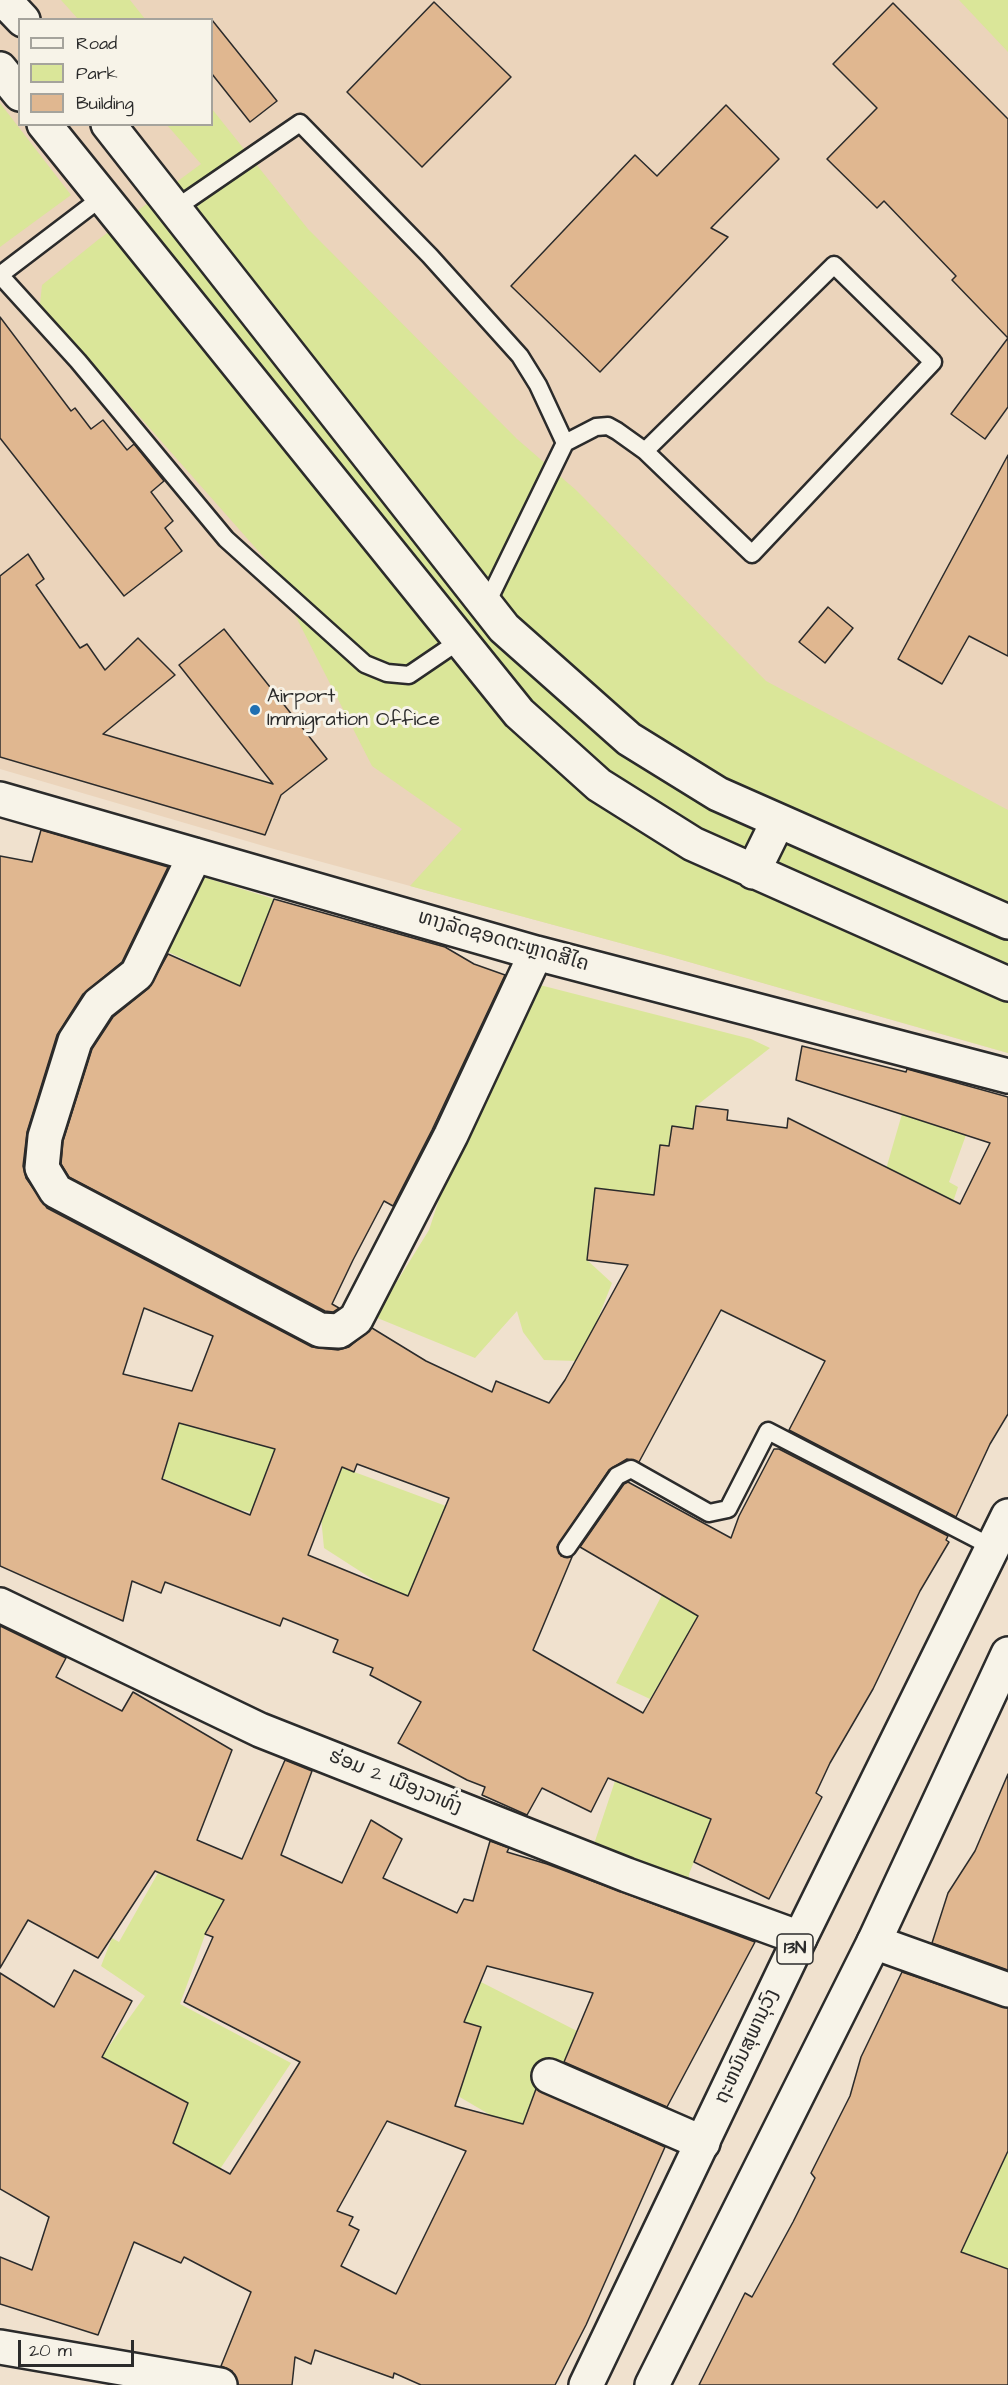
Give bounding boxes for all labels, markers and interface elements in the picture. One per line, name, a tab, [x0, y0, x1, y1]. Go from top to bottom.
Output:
legend	[18, 18, 213, 126]
text: Road	[76, 31, 117, 56]
text: Park	[76, 61, 118, 86]
text: Building	[76, 91, 134, 116]
place label: Airport Immigration Office	[267, 686, 440, 733]
marker: Airport Immigration Office	[248, 703, 262, 717]
street label: ທາງລັດຊອດຕະຫຼາດສີໄຄ	[415, 906, 591, 978]
street label: ຮ່ອມ 2 ເມືອງວາທົ່ງ	[325, 1745, 465, 1821]
road number: 13N	[777, 1934, 813, 1964]
street label: ຖະຫນົນສຸພານຸວົງ	[711, 1986, 785, 2108]
scale bar	[21, 2328, 136, 2366]
text: 20 m	[29, 2338, 72, 2363]

